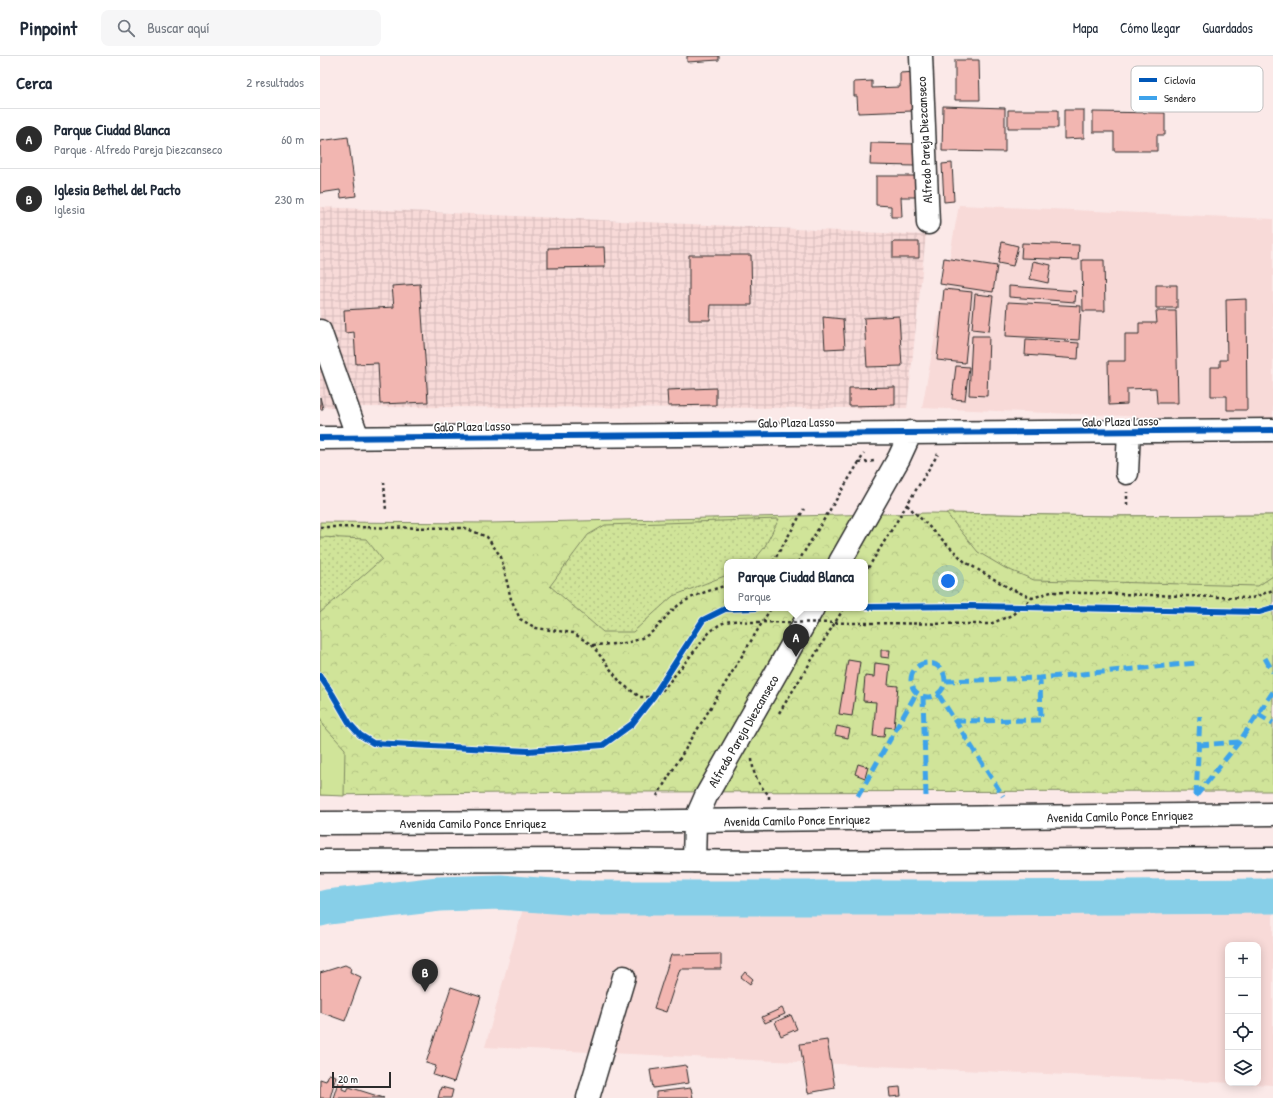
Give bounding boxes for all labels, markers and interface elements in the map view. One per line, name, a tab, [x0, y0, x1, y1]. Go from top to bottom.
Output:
search box	[101, 10, 381, 46]
text: Pinpoint	[20, 15, 77, 41]
icon: search	[115, 17, 137, 39]
text: Buscar aquí	[147, 17, 210, 38]
text: Mapa	[1073, 18, 1098, 37]
text: Cómo llegar	[1120, 18, 1180, 37]
text: Guardados	[1202, 18, 1253, 37]
legend	[1131, 66, 1263, 112]
text: Cerca	[16, 71, 52, 94]
text: 2 resultados	[246, 73, 304, 91]
text: Ciclovía	[1164, 73, 1196, 87]
street label: Alfredo Pareja Diezcanseco	[912, 76, 936, 204]
text: Sendero	[1164, 91, 1196, 105]
text: Parque Ciudad Blanca	[54, 119, 170, 140]
text: A	[26, 130, 32, 148]
text: 60 m	[281, 130, 304, 148]
text: Parque · Alfredo Pareja Diezcanseco	[54, 140, 222, 158]
text: Iglesia Bethel del Pacto	[54, 179, 180, 200]
text: B	[26, 190, 32, 208]
text: 230 m	[274, 190, 304, 208]
text: Iglesia	[54, 200, 85, 218]
street label: Galo Plaza Lasso	[1082, 411, 1158, 431]
street label: Galo Plaza Lasso	[758, 412, 834, 432]
street label: Galo Plaza Lasso	[434, 416, 510, 436]
popup	[724, 559, 868, 611]
text: Parque Ciudad Blanca	[738, 566, 854, 587]
your location	[938, 571, 958, 591]
text: Parque	[738, 587, 771, 605]
pin: A	[783, 624, 809, 657]
street label: Alfredo Pareja Diezcanseco	[703, 672, 783, 790]
street label: Avenida Camilo Ponce Enriquez	[1047, 806, 1194, 826]
street label: Avenida Camilo Ponce Enriquez	[724, 810, 871, 830]
street label: Avenida Camilo Ponce Enriquez	[400, 814, 547, 832]
map controls	[1225, 942, 1261, 1086]
button: +	[1225, 942, 1261, 978]
pin: B	[412, 959, 438, 992]
button: −	[1225, 978, 1261, 1014]
button: locate	[1225, 1014, 1261, 1050]
button: layers	[1225, 1050, 1261, 1086]
scale bar	[332, 1070, 391, 1089]
text: 20 m	[338, 1072, 358, 1086]

